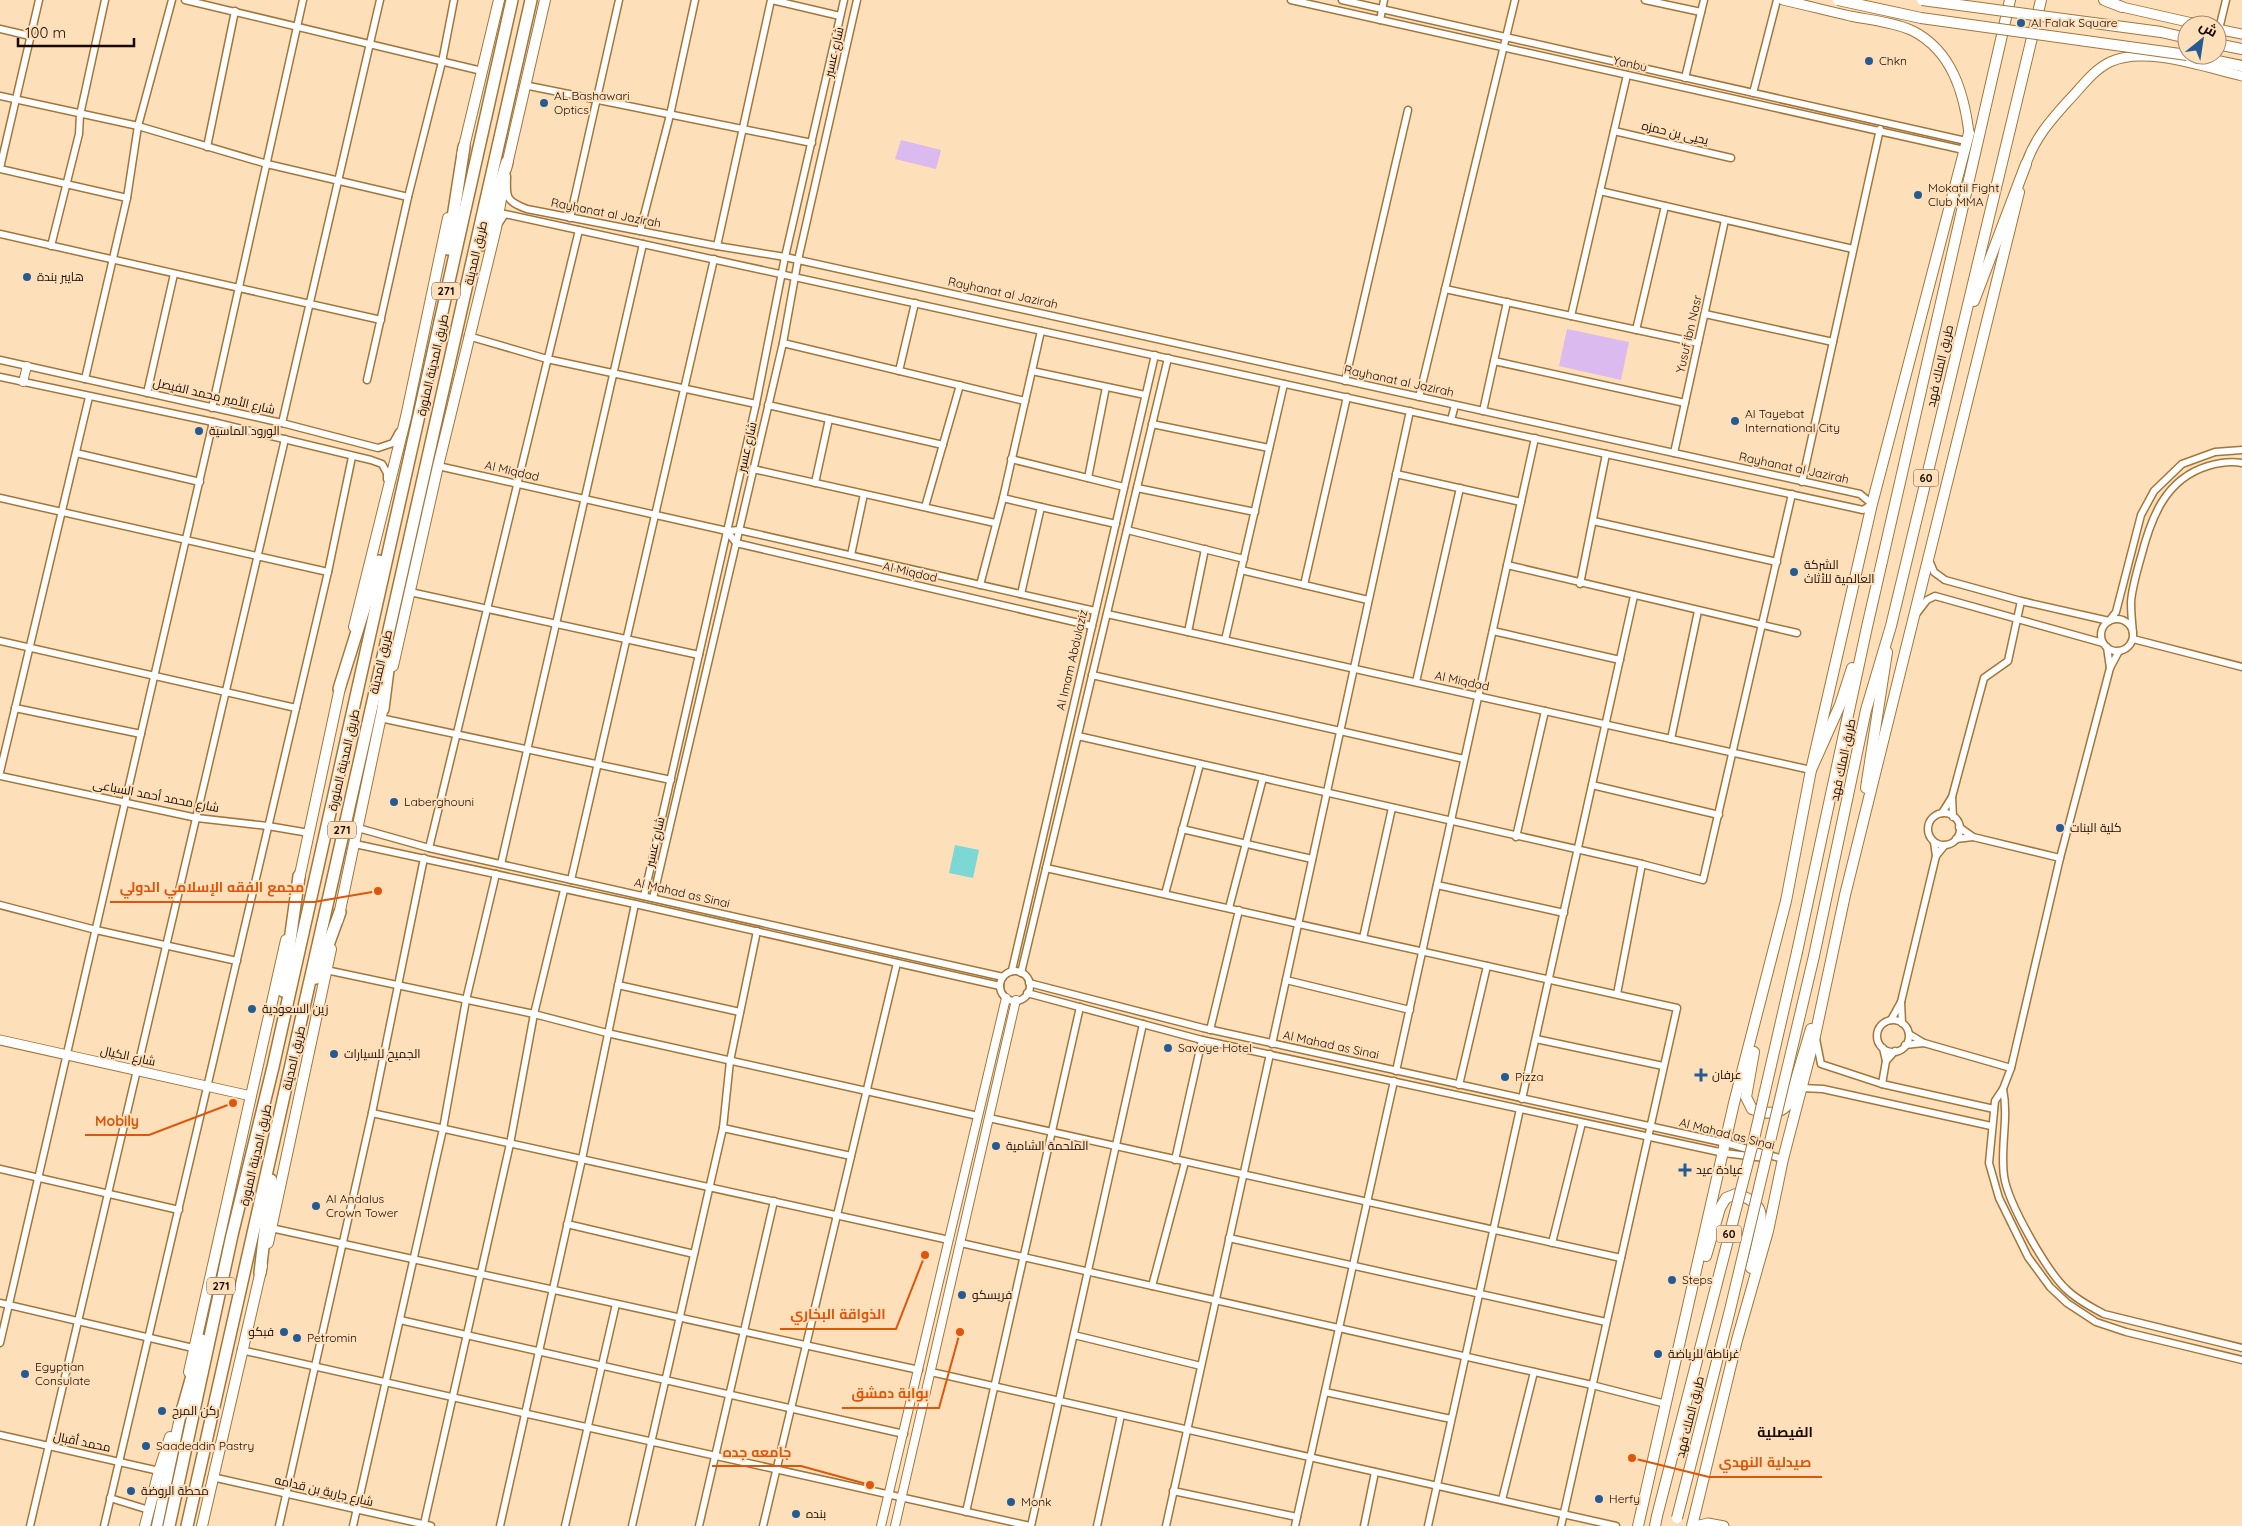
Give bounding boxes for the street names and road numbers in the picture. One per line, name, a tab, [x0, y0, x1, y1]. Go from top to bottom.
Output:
street label: شارع عسير	[820, 25, 848, 80]
street label: Yanbu	[1612, 52, 1649, 75]
street label: يحيى بن حمزه	[1640, 118, 1711, 148]
street label: Rayhanat al Jazirah	[550, 194, 663, 231]
street label: طريق المدينة	[461, 219, 490, 286]
street label: Rayhanat al Jazirah	[947, 274, 1060, 312]
road number: 271	[432, 282, 460, 300]
street label: Yusuf ibn Nasr	[1672, 293, 1705, 374]
street label: طريق المدينة المنورة	[414, 312, 452, 417]
street label: طريق الملك فهد	[1923, 323, 1956, 408]
street label: Rayhanat al Jazirah	[1343, 362, 1456, 400]
street label: شارع الأمير محمد الفيصل	[151, 374, 277, 418]
street label: شارع عسير	[733, 420, 761, 475]
street label: Rayhanat al Jazirah	[1738, 449, 1851, 487]
street label: Al Miqdad	[483, 457, 541, 484]
road number: 60	[1914, 469, 1938, 486]
street label: Al Miqdad	[881, 558, 939, 585]
street label: Al Imam Abdulaziz	[1053, 608, 1090, 712]
street label: طريق المدينة	[366, 628, 395, 695]
street label: Al Miqdad	[1433, 667, 1491, 694]
street label: طريق المدينة المنورة	[325, 707, 363, 812]
street label: طريق الملك فهد	[1826, 717, 1859, 802]
street label: شارع محمد أحمد السباعى	[91, 776, 221, 816]
street label: شارع عسير	[641, 815, 669, 870]
road number: 271	[328, 822, 356, 838]
street label: Al Mahad as Sinai	[633, 874, 731, 911]
street label: طريق المدينة	[279, 1024, 308, 1091]
street label: Al Mahad as Sinai	[1282, 1027, 1381, 1062]
street label: شارع الكيال	[99, 1042, 157, 1070]
street label: طريق المدينة المنورة	[237, 1102, 275, 1207]
street label: Al Mahad as Sinai	[1678, 1114, 1776, 1153]
road number: 60	[1716, 1226, 1742, 1242]
road number: 271	[207, 1278, 235, 1294]
street label: طريق الملك فهد	[1672, 1374, 1707, 1459]
street label: محمد أقبال	[52, 1428, 112, 1455]
street label: شارع جارية بن قدامه	[273, 1472, 375, 1510]

